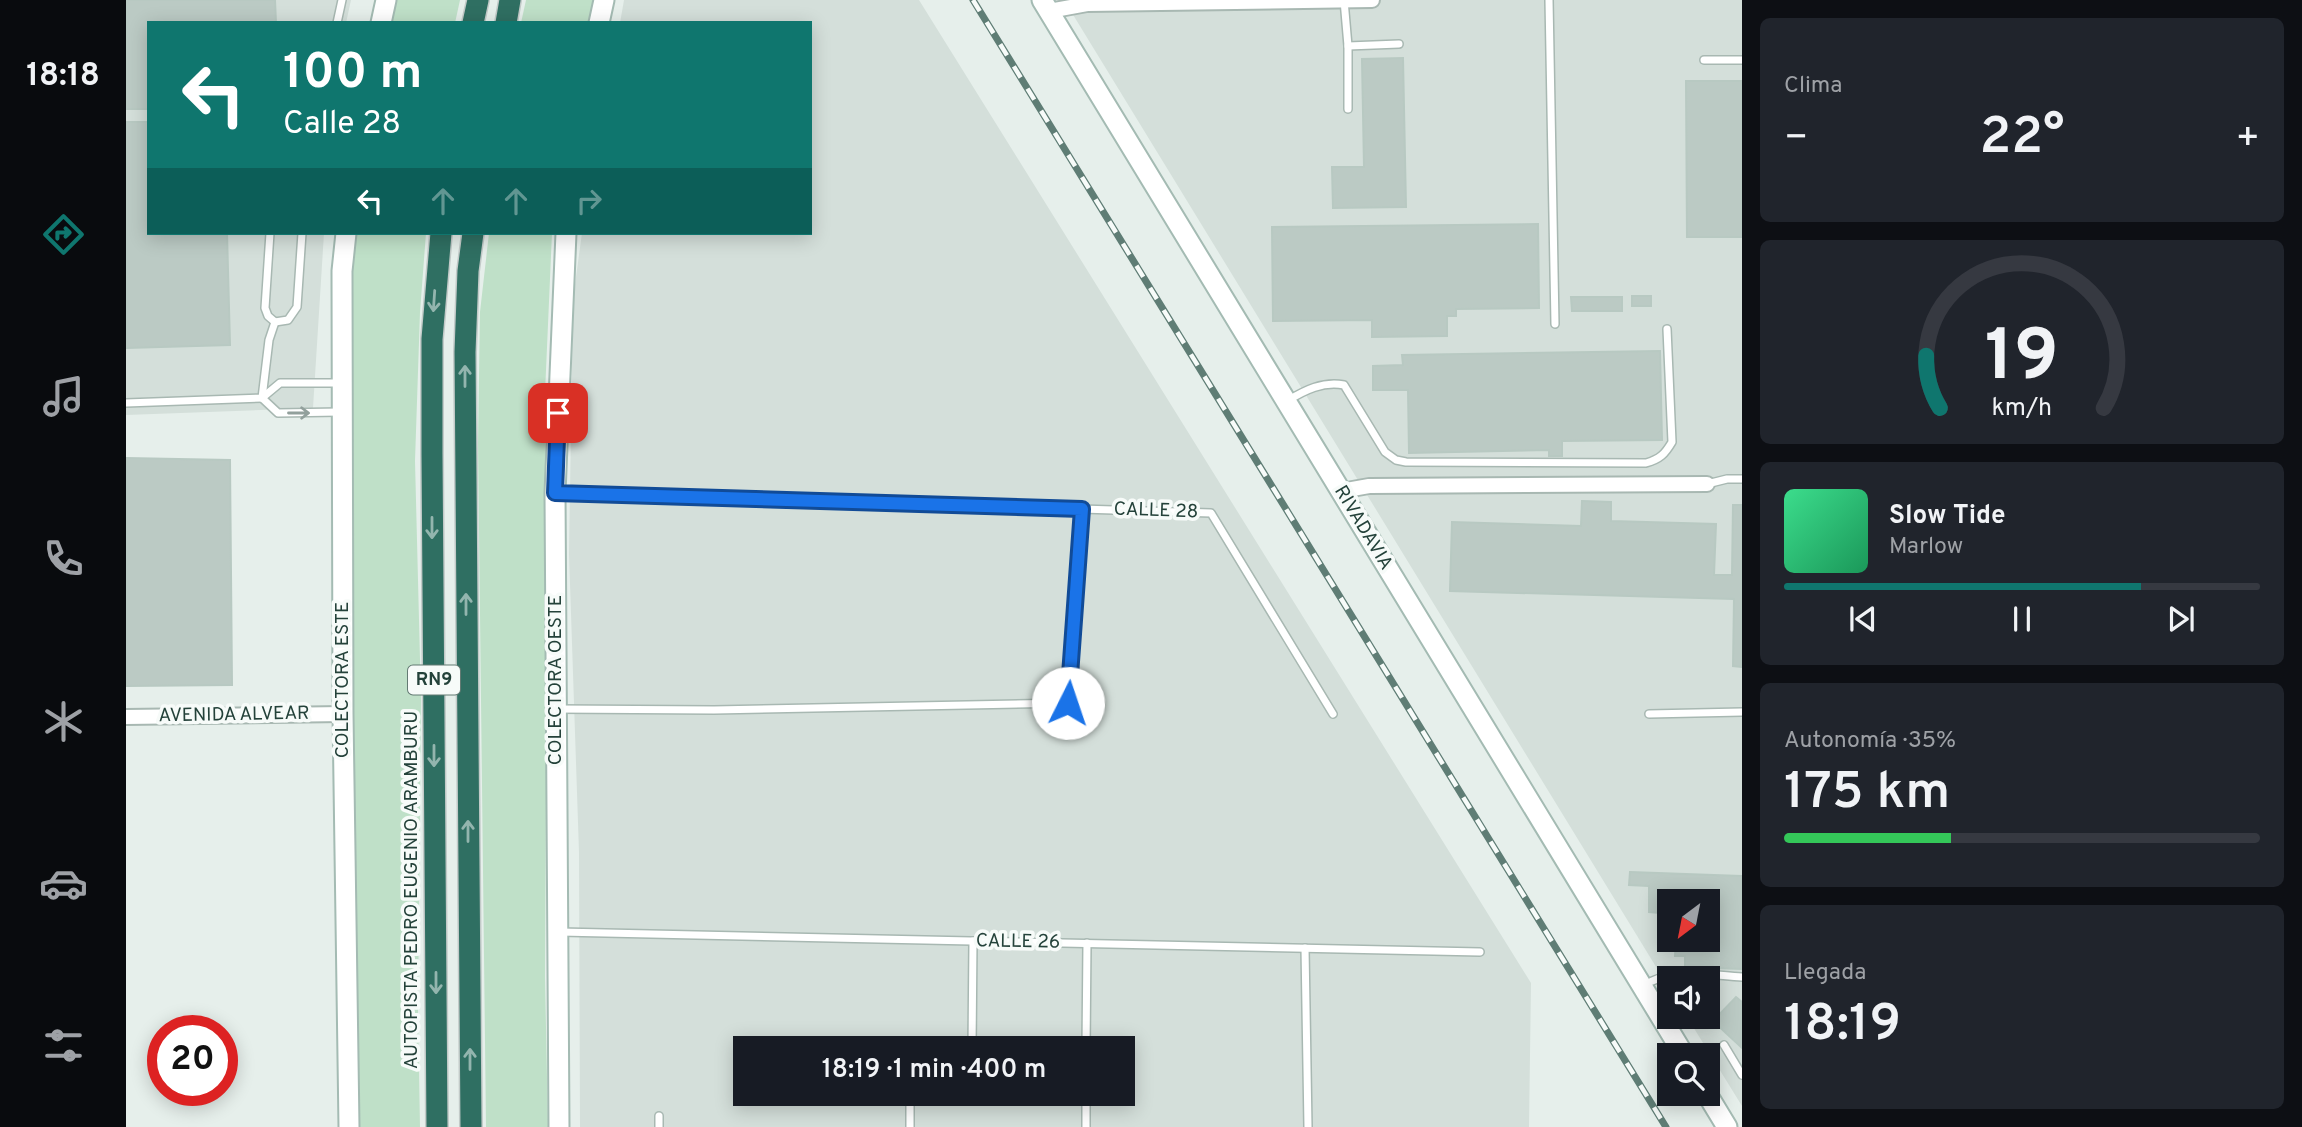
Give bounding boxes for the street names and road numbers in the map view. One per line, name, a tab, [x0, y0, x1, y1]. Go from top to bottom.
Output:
street label: RIVADAVIA	[1328, 481, 1398, 575]
street label: CALLE 28	[1113, 498, 1199, 524]
street label: COLECTORA OESTE	[544, 595, 568, 765]
street label: COLECTORA ESTE	[331, 602, 355, 758]
road number: RN9	[408, 666, 460, 694]
street label: AVENIDA ALVEAR	[158, 702, 310, 728]
street label: AUTOPISTA PEDRO EUGENIO ARAMBURU	[400, 711, 424, 1069]
street label: CALLE 26	[976, 929, 1060, 955]

